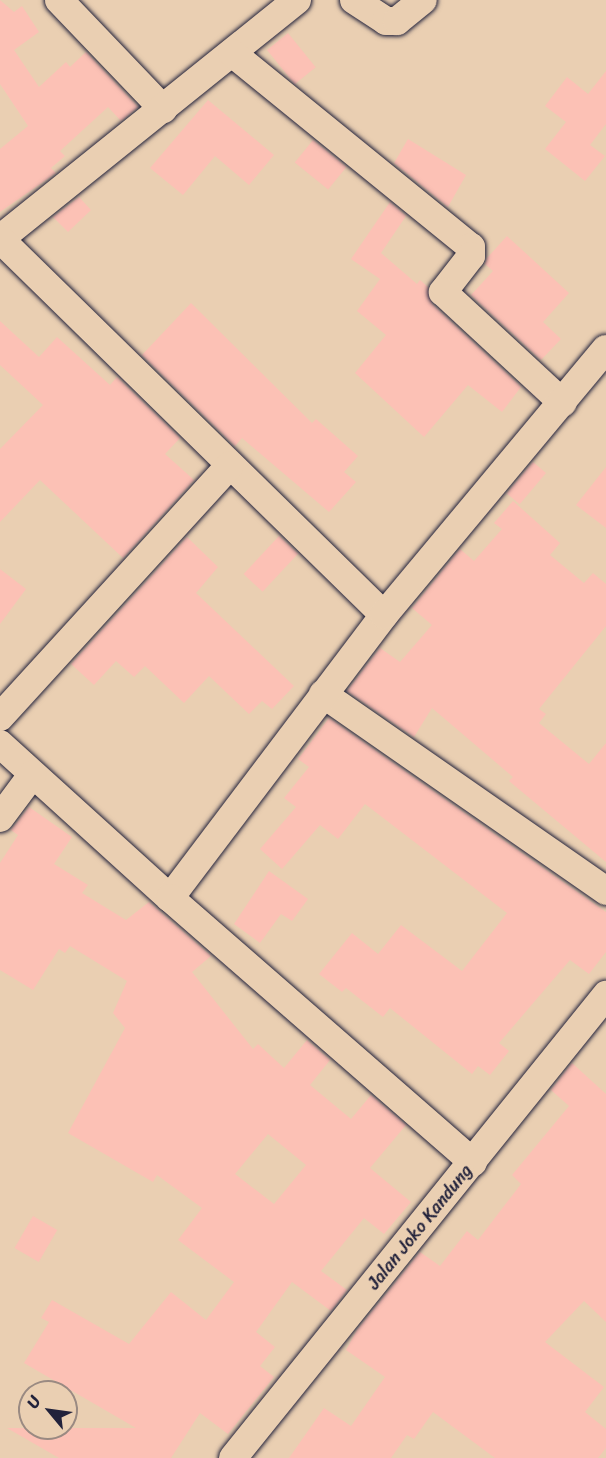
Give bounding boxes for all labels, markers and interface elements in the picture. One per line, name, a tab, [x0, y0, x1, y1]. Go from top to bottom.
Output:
street label: Jalan Joko Kandung	[363, 1160, 477, 1294]
north arrow	[18, 1380, 78, 1440]
text: U	[18, 1390, 49, 1414]

